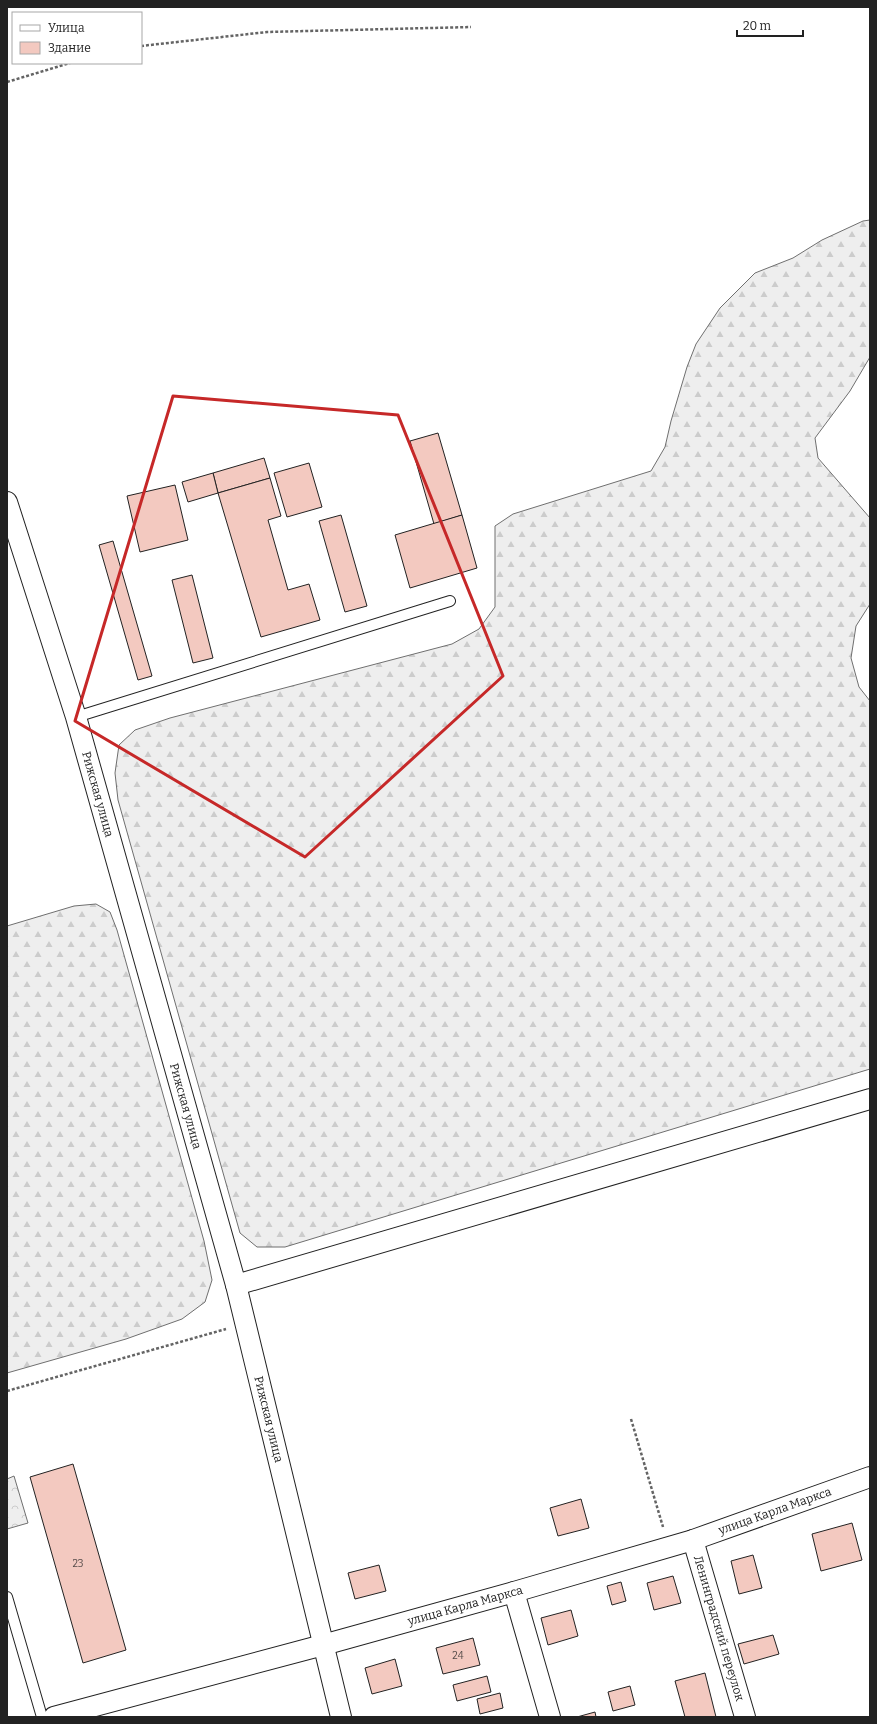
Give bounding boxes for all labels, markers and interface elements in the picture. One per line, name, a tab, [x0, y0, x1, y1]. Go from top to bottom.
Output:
legend	[12, 12, 142, 64]
scale bar	[737, 12, 803, 38]
text: 20 m	[743, 19, 772, 33]
text: Улица	[48, 21, 85, 35]
text: Здание	[48, 41, 91, 55]
street label: Рижская улица	[79, 750, 117, 839]
street label: Рижская улица	[167, 1062, 204, 1151]
street label: Рижская улица	[251, 1375, 286, 1464]
street label: улица Карла Маркса	[716, 1484, 834, 1538]
street label: Ленинградский переулок	[691, 1554, 747, 1703]
house number: 23	[72, 1558, 84, 1570]
street label: улица Карла Маркса	[405, 1583, 525, 1628]
house number: 24	[452, 1650, 464, 1662]

